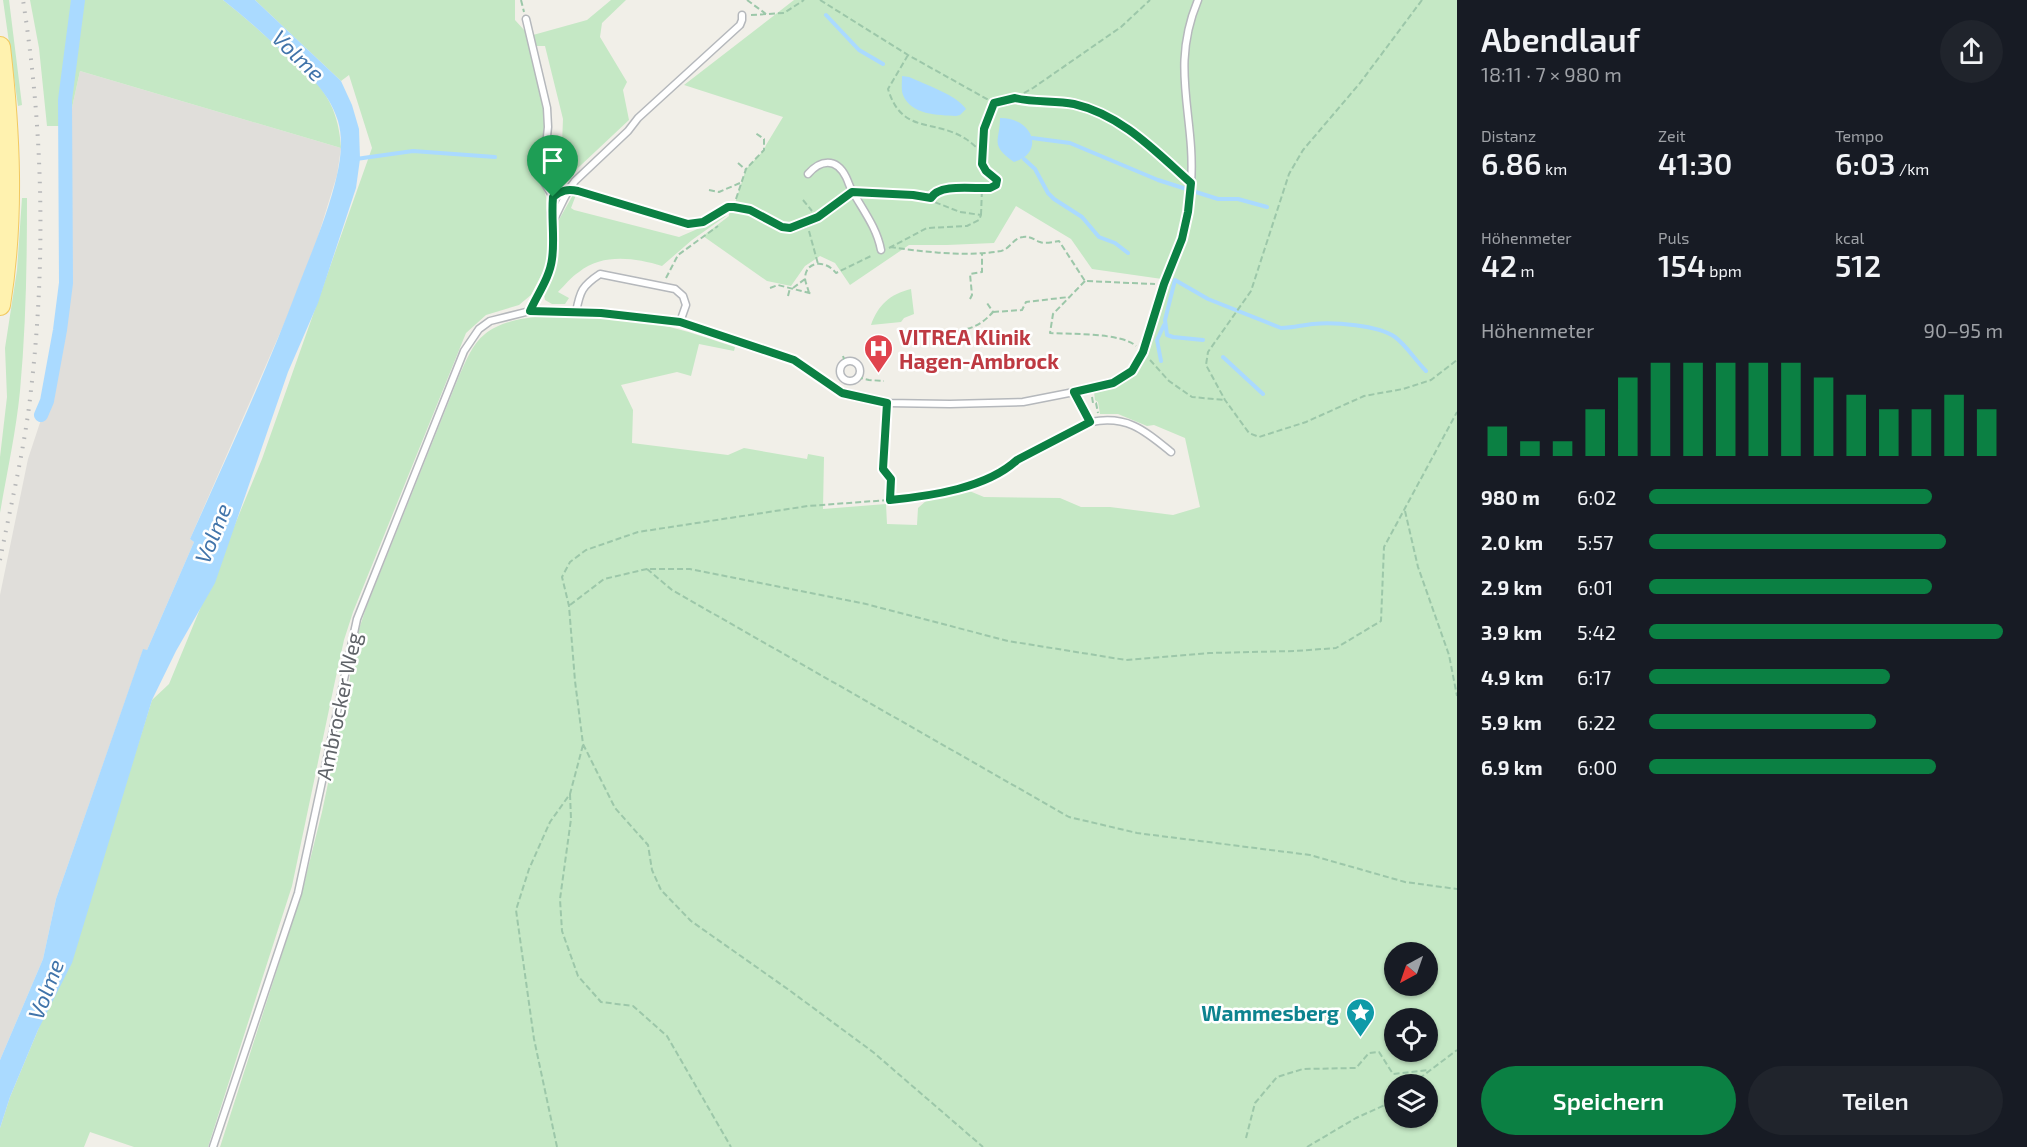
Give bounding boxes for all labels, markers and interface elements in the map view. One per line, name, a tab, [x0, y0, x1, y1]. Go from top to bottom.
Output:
text: Abendlauf	[1481, 19, 1640, 59]
button: share	[1940, 20, 2003, 83]
water label: Volme	[268, 24, 331, 86]
text: 18:11 · 7 × 980 m	[1481, 62, 1622, 86]
text: Distanz	[1481, 126, 1536, 145]
text: Zeit	[1658, 126, 1686, 145]
text: Tempo	[1835, 126, 1883, 145]
pin	[527, 135, 578, 197]
icon: arrive	[536, 144, 569, 177]
text: 6.86	[1481, 145, 1542, 181]
text: 41:30	[1658, 145, 1732, 181]
text: 6:03	[1835, 145, 1895, 181]
text: km	[1542, 159, 1567, 178]
text: /km	[1895, 159, 1929, 178]
text: Höhenmeter	[1481, 228, 1572, 247]
text: Puls	[1658, 228, 1689, 247]
text: kcal	[1835, 228, 1864, 247]
text: 42	[1481, 247, 1517, 283]
text: 154	[1658, 247, 1706, 283]
text: 512	[1835, 247, 1881, 283]
text: m	[1517, 261, 1535, 280]
text: bpm	[1706, 261, 1742, 280]
text: Höhenmeter	[1481, 318, 1594, 342]
text: 90–95 m	[1924, 318, 2003, 342]
place label: VITREA Klinik Hagen-Ambrock	[899, 324, 1059, 373]
hospital icon: VITREA Klinik Hagen-Ambrock	[862, 332, 894, 374]
text: 980 m	[1481, 485, 1540, 509]
text: 6:02	[1577, 485, 1616, 509]
water label: Volme	[188, 499, 236, 567]
text: 2.0 km	[1481, 530, 1543, 554]
text: 5:57	[1577, 530, 1613, 554]
text: 2.9 km	[1481, 575, 1542, 599]
text: 6:01	[1577, 575, 1613, 599]
text: 3.9 km	[1481, 620, 1542, 644]
text: 5:42	[1577, 620, 1616, 644]
street label: Ambrocker Weg	[310, 630, 366, 782]
text: 4.9 km	[1481, 665, 1544, 689]
text: 6:17	[1577, 665, 1611, 689]
text: 5.9 km	[1481, 710, 1542, 734]
text: 6:22	[1577, 710, 1616, 734]
text: 6.9 km	[1481, 755, 1543, 779]
text: 6:00	[1577, 755, 1617, 779]
north arrow	[1384, 942, 1438, 996]
map controls	[1384, 942, 1438, 1128]
water label: Volme	[22, 955, 68, 1023]
place icon: Wammesberg	[1344, 996, 1376, 1038]
place label: Wammesberg	[1201, 1000, 1339, 1025]
button: locate	[1384, 1008, 1438, 1062]
button: Speichern	[1481, 1066, 1736, 1135]
button: Teilen	[1748, 1066, 2003, 1135]
button: layers	[1384, 1074, 1438, 1128]

